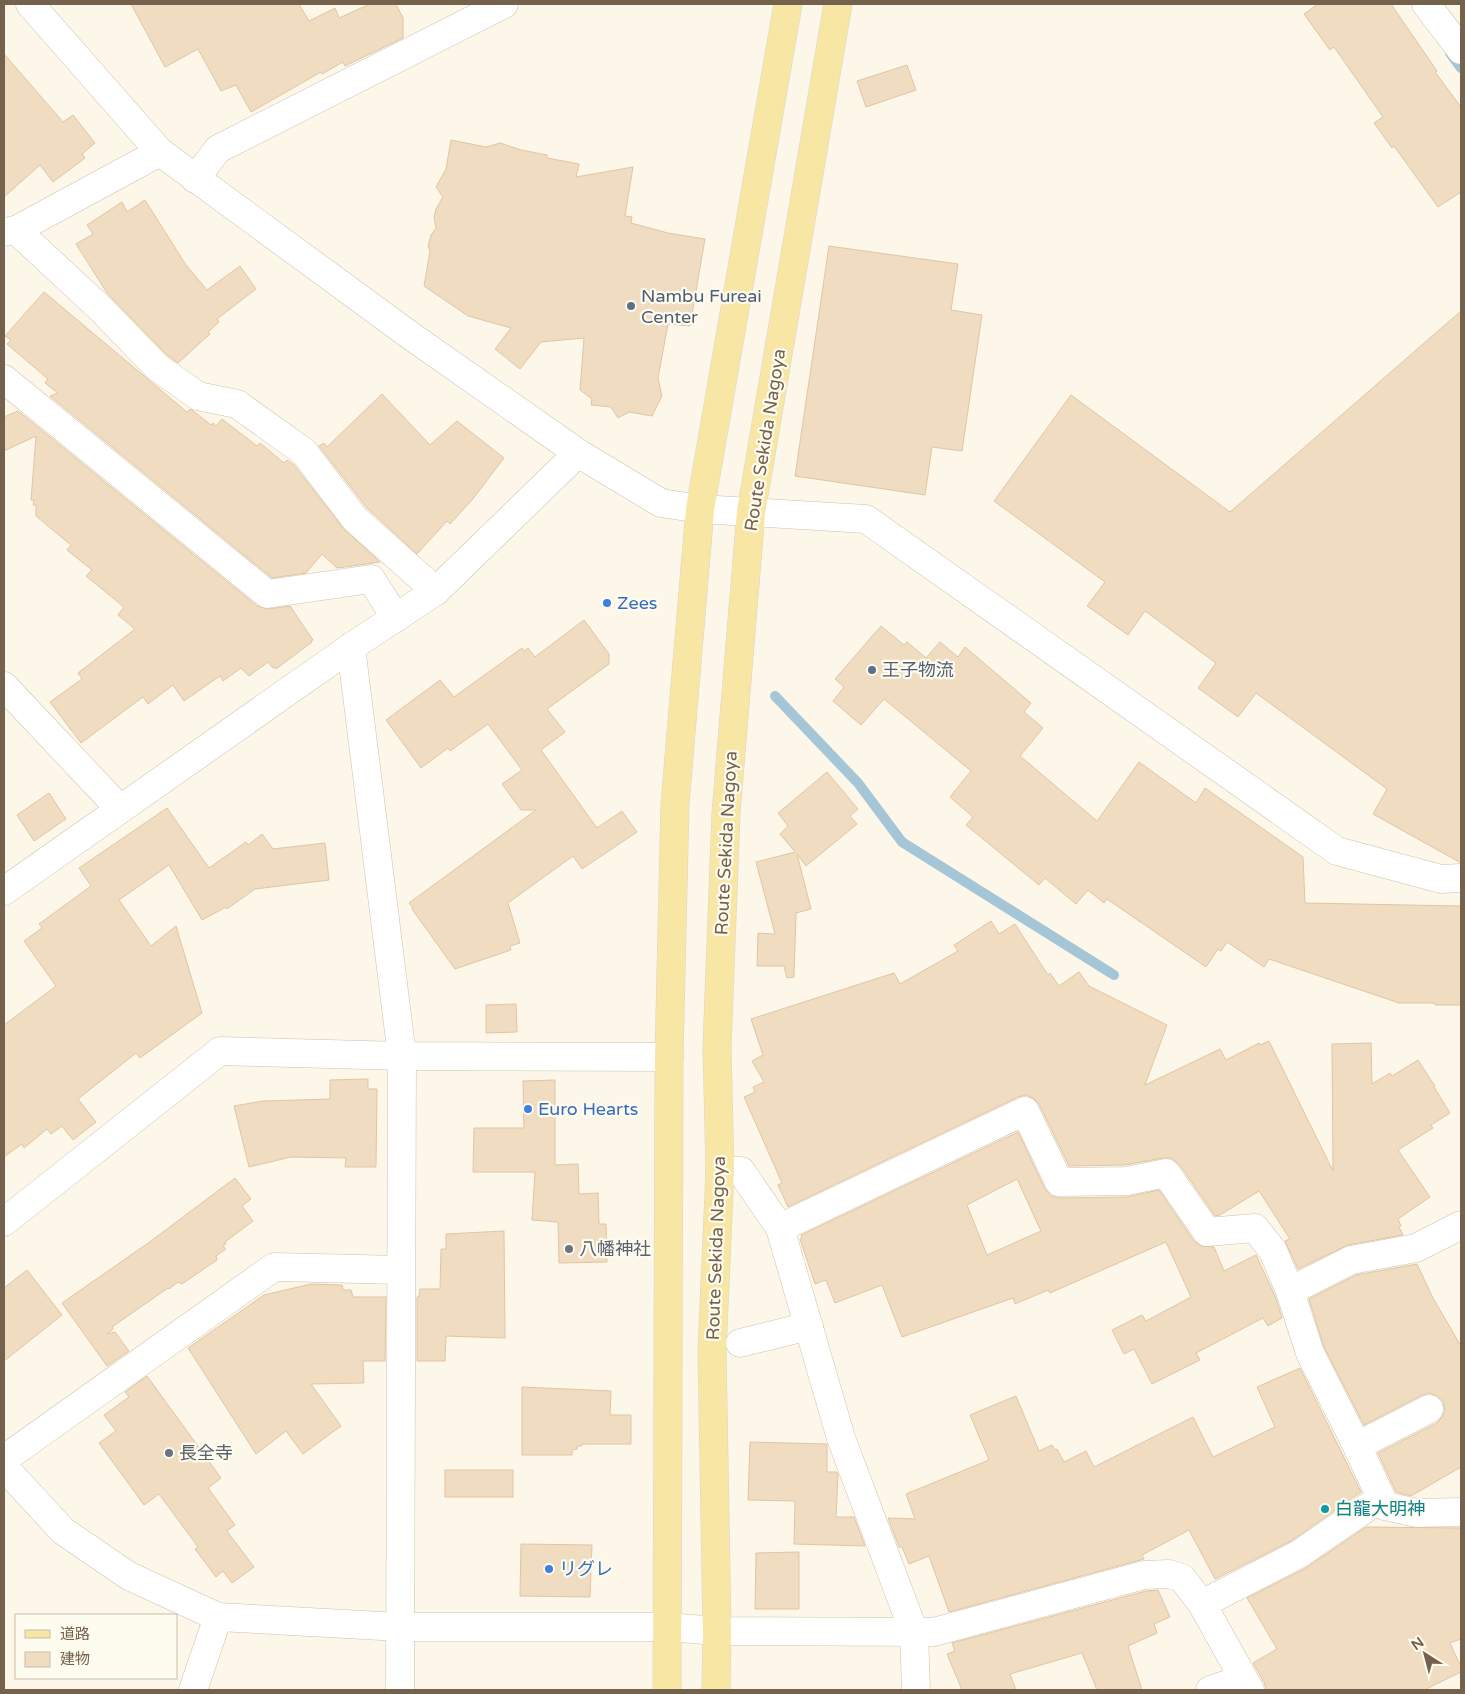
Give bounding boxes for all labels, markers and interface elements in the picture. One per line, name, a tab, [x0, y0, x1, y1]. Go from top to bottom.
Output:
place label: Nambu Fureai Center	[641, 285, 762, 328]
marker: Nambu Fureai Center	[625, 300, 637, 312]
street label: Route Sekida Nagoya	[740, 347, 790, 533]
place label: Zees	[617, 592, 658, 614]
marker: Zees	[601, 597, 613, 609]
place label: 王子物流	[882, 659, 954, 681]
marker: 王子物流	[866, 664, 878, 676]
street label: Route Sekida Nagoya	[710, 750, 742, 936]
place label: Euro Hearts	[538, 1098, 639, 1120]
marker: Euro Hearts	[522, 1103, 534, 1115]
street label: Route Sekida Nagoya	[702, 1155, 730, 1341]
place label: 八幡神社	[579, 1238, 651, 1260]
marker: 八幡神社	[563, 1243, 575, 1255]
place label: 長全寺	[179, 1442, 233, 1464]
marker: 長全寺	[163, 1447, 175, 1459]
place label: 白龍大明神	[1335, 1498, 1425, 1520]
marker: 白龍大明神	[1319, 1503, 1331, 1515]
place label: リグレ	[559, 1558, 613, 1580]
marker: リグレ	[543, 1563, 555, 1575]
legend	[15, 1614, 178, 1679]
text: 道路	[60, 1625, 90, 1643]
north arrow	[1400, 1629, 1450, 1679]
text: N	[1408, 1634, 1427, 1654]
text: 建物	[60, 1650, 90, 1668]

